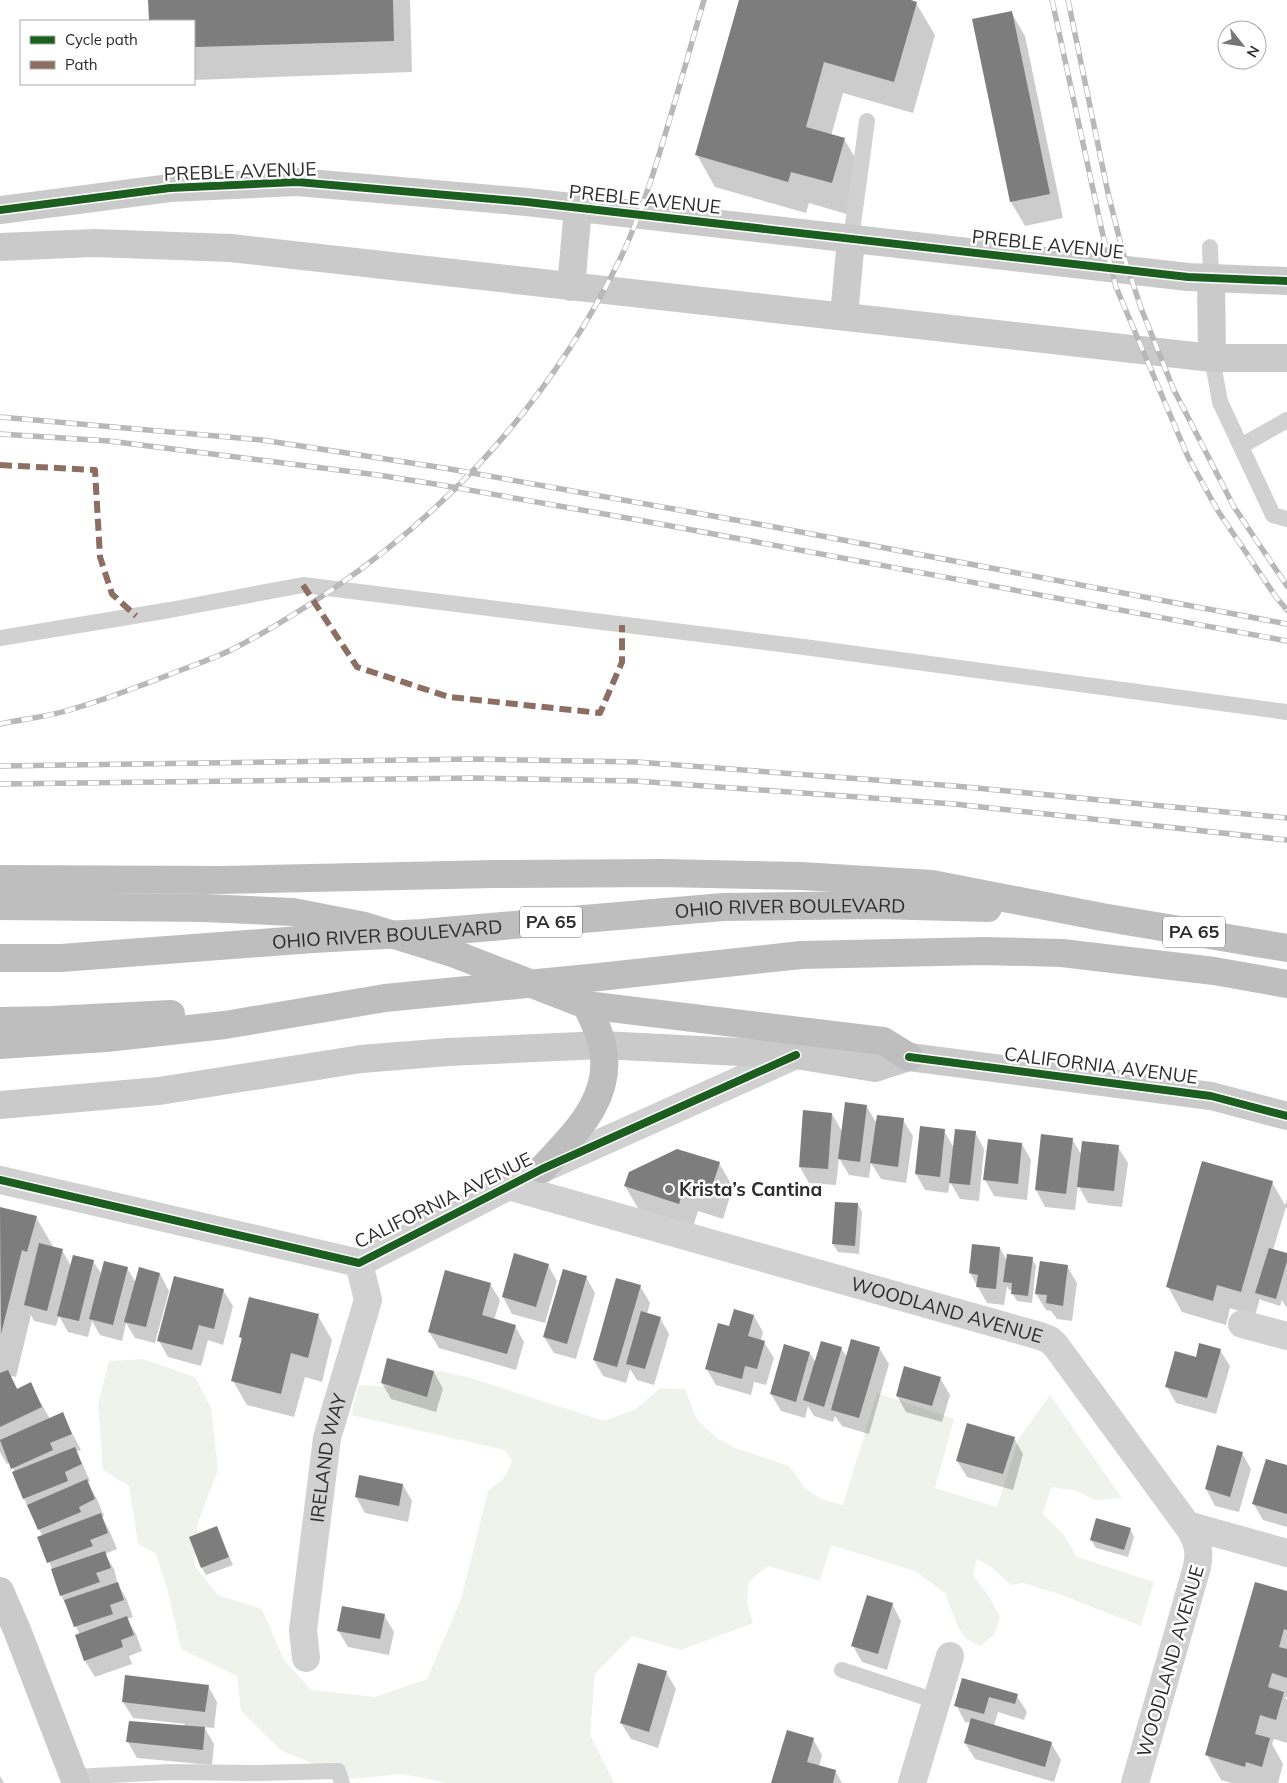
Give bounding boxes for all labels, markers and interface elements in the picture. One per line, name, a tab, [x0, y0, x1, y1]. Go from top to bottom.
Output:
legend	[20, 20, 195, 85]
north arrow	[1217, 20, 1267, 70]
text: Cycle path	[65, 30, 138, 49]
text: N	[1243, 42, 1264, 61]
text: Path	[65, 55, 97, 74]
street label: PREBLE AVENUE	[163, 156, 317, 186]
street label: PREBLE AVENUE	[568, 179, 722, 219]
street label: PREBLE AVENUE	[971, 224, 1125, 264]
street label: OHIO RIVER BOULEVARD	[674, 893, 906, 923]
road number: PA 65	[520, 906, 582, 938]
street label: OHIO RIVER BOULEVARD	[271, 914, 503, 954]
road number: PA 65	[1163, 916, 1225, 948]
street label: CALIFORNIA AVENUE	[1003, 1041, 1199, 1089]
street label: CALIFORNIA AVENUE	[350, 1147, 536, 1253]
place label: Krista’s Cantina	[679, 1177, 822, 1201]
marker: Krista’s Cantina	[663, 1183, 675, 1195]
street label: WOODLAND AVENUE	[848, 1271, 1046, 1348]
street label: IRELAND WAY	[305, 1390, 352, 1524]
street label: WOODLAND AVENUE	[1131, 1562, 1209, 1760]

